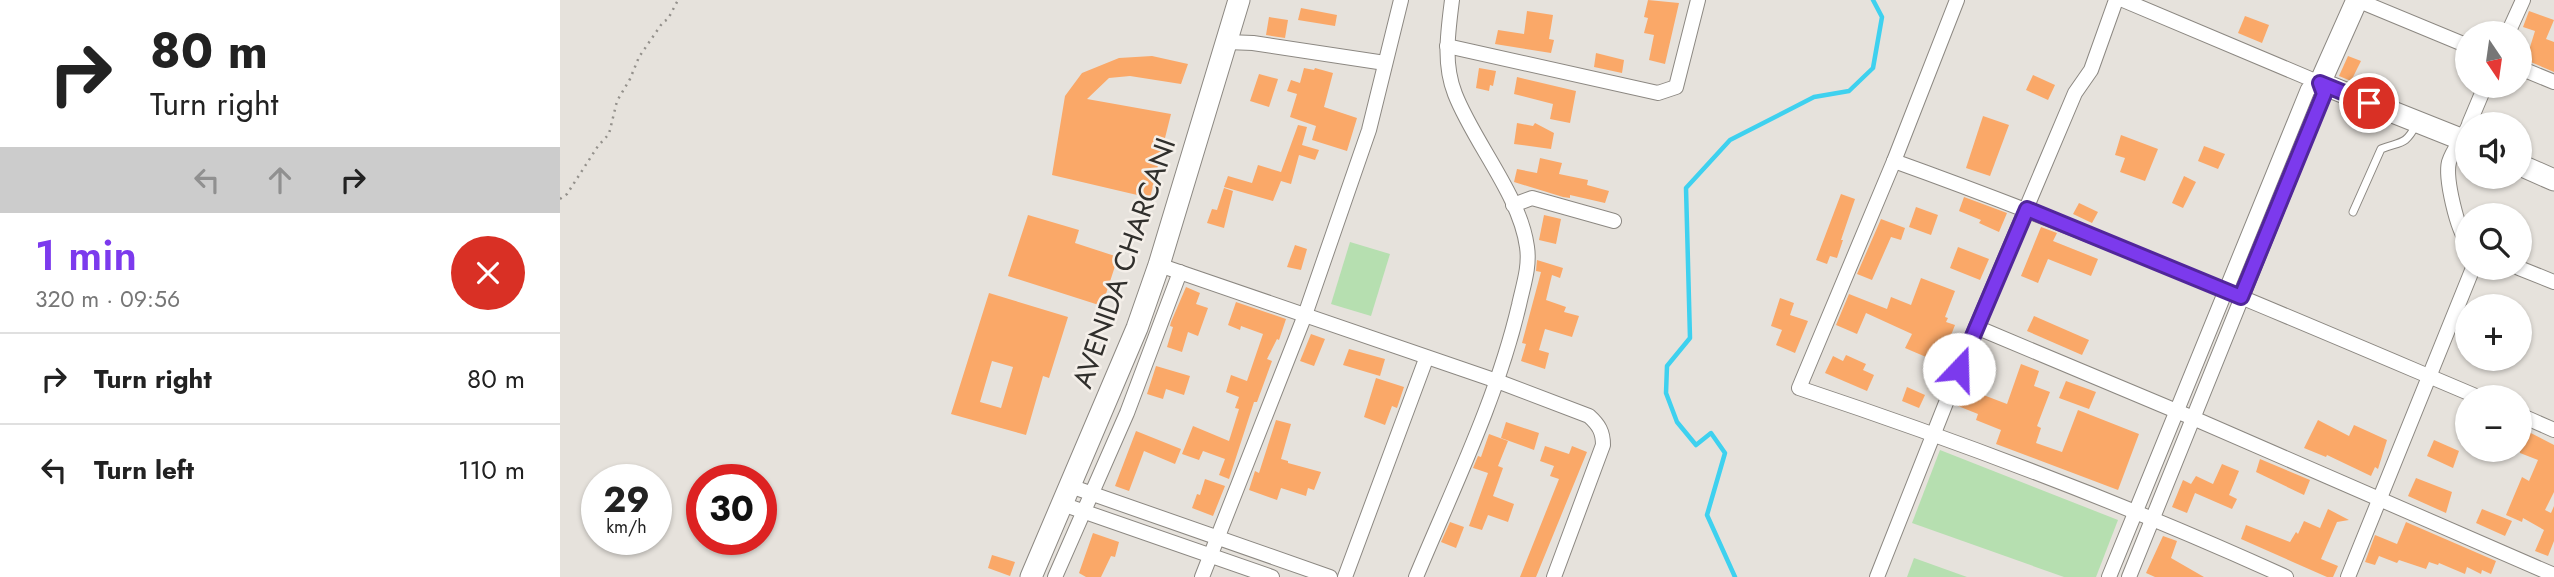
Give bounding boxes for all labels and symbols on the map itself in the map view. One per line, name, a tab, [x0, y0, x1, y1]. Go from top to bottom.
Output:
north arrow	[2455, 21, 2532, 98]
pin	[2339, 73, 2399, 133]
street label: AVENIDA CHARCANI	[1062, 132, 1186, 394]
position arrow	[1922, 332, 1996, 406]
speed limit sign: 30	[686, 464, 777, 555]

